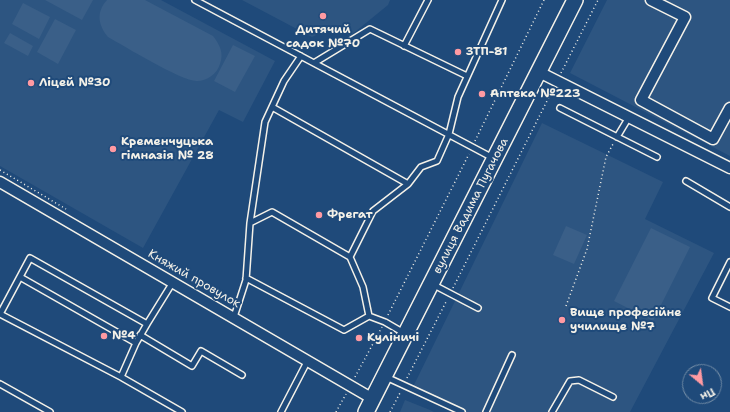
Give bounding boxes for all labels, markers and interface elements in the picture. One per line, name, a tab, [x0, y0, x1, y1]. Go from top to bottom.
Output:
marker: Дитячий садок №70	[318, 11, 328, 21]
place label: Дитячий садок №70	[286, 23, 360, 51]
place label: ЗТП-81	[466, 45, 508, 59]
marker: ЗТП-81	[453, 47, 463, 57]
place label: Ліцей №30	[39, 76, 110, 90]
marker: Ліцей №30	[26, 78, 36, 88]
place label: Аптека №223	[490, 87, 580, 101]
marker: Аптека №223	[477, 89, 487, 99]
place label: Кременчуцька гімназія № 28	[121, 135, 214, 163]
street label: вулиця Вадима Пугачова	[430, 136, 512, 276]
marker: Кременчуцька гімназія № 28	[108, 144, 118, 154]
place label: Фрегат	[327, 208, 373, 222]
marker: Фрегат	[314, 210, 324, 220]
street label: Княжий провулок	[145, 247, 243, 311]
place label: Вище професійне училище №7	[570, 306, 682, 334]
marker: Вище професійне училище №7	[557, 315, 567, 325]
place label: №4	[112, 329, 136, 343]
marker: №4	[99, 331, 109, 341]
place label: Куліничі	[367, 331, 419, 345]
marker: Куліничі	[354, 333, 364, 343]
north arrow	[682, 364, 722, 404]
text: Пн	[698, 384, 718, 404]

